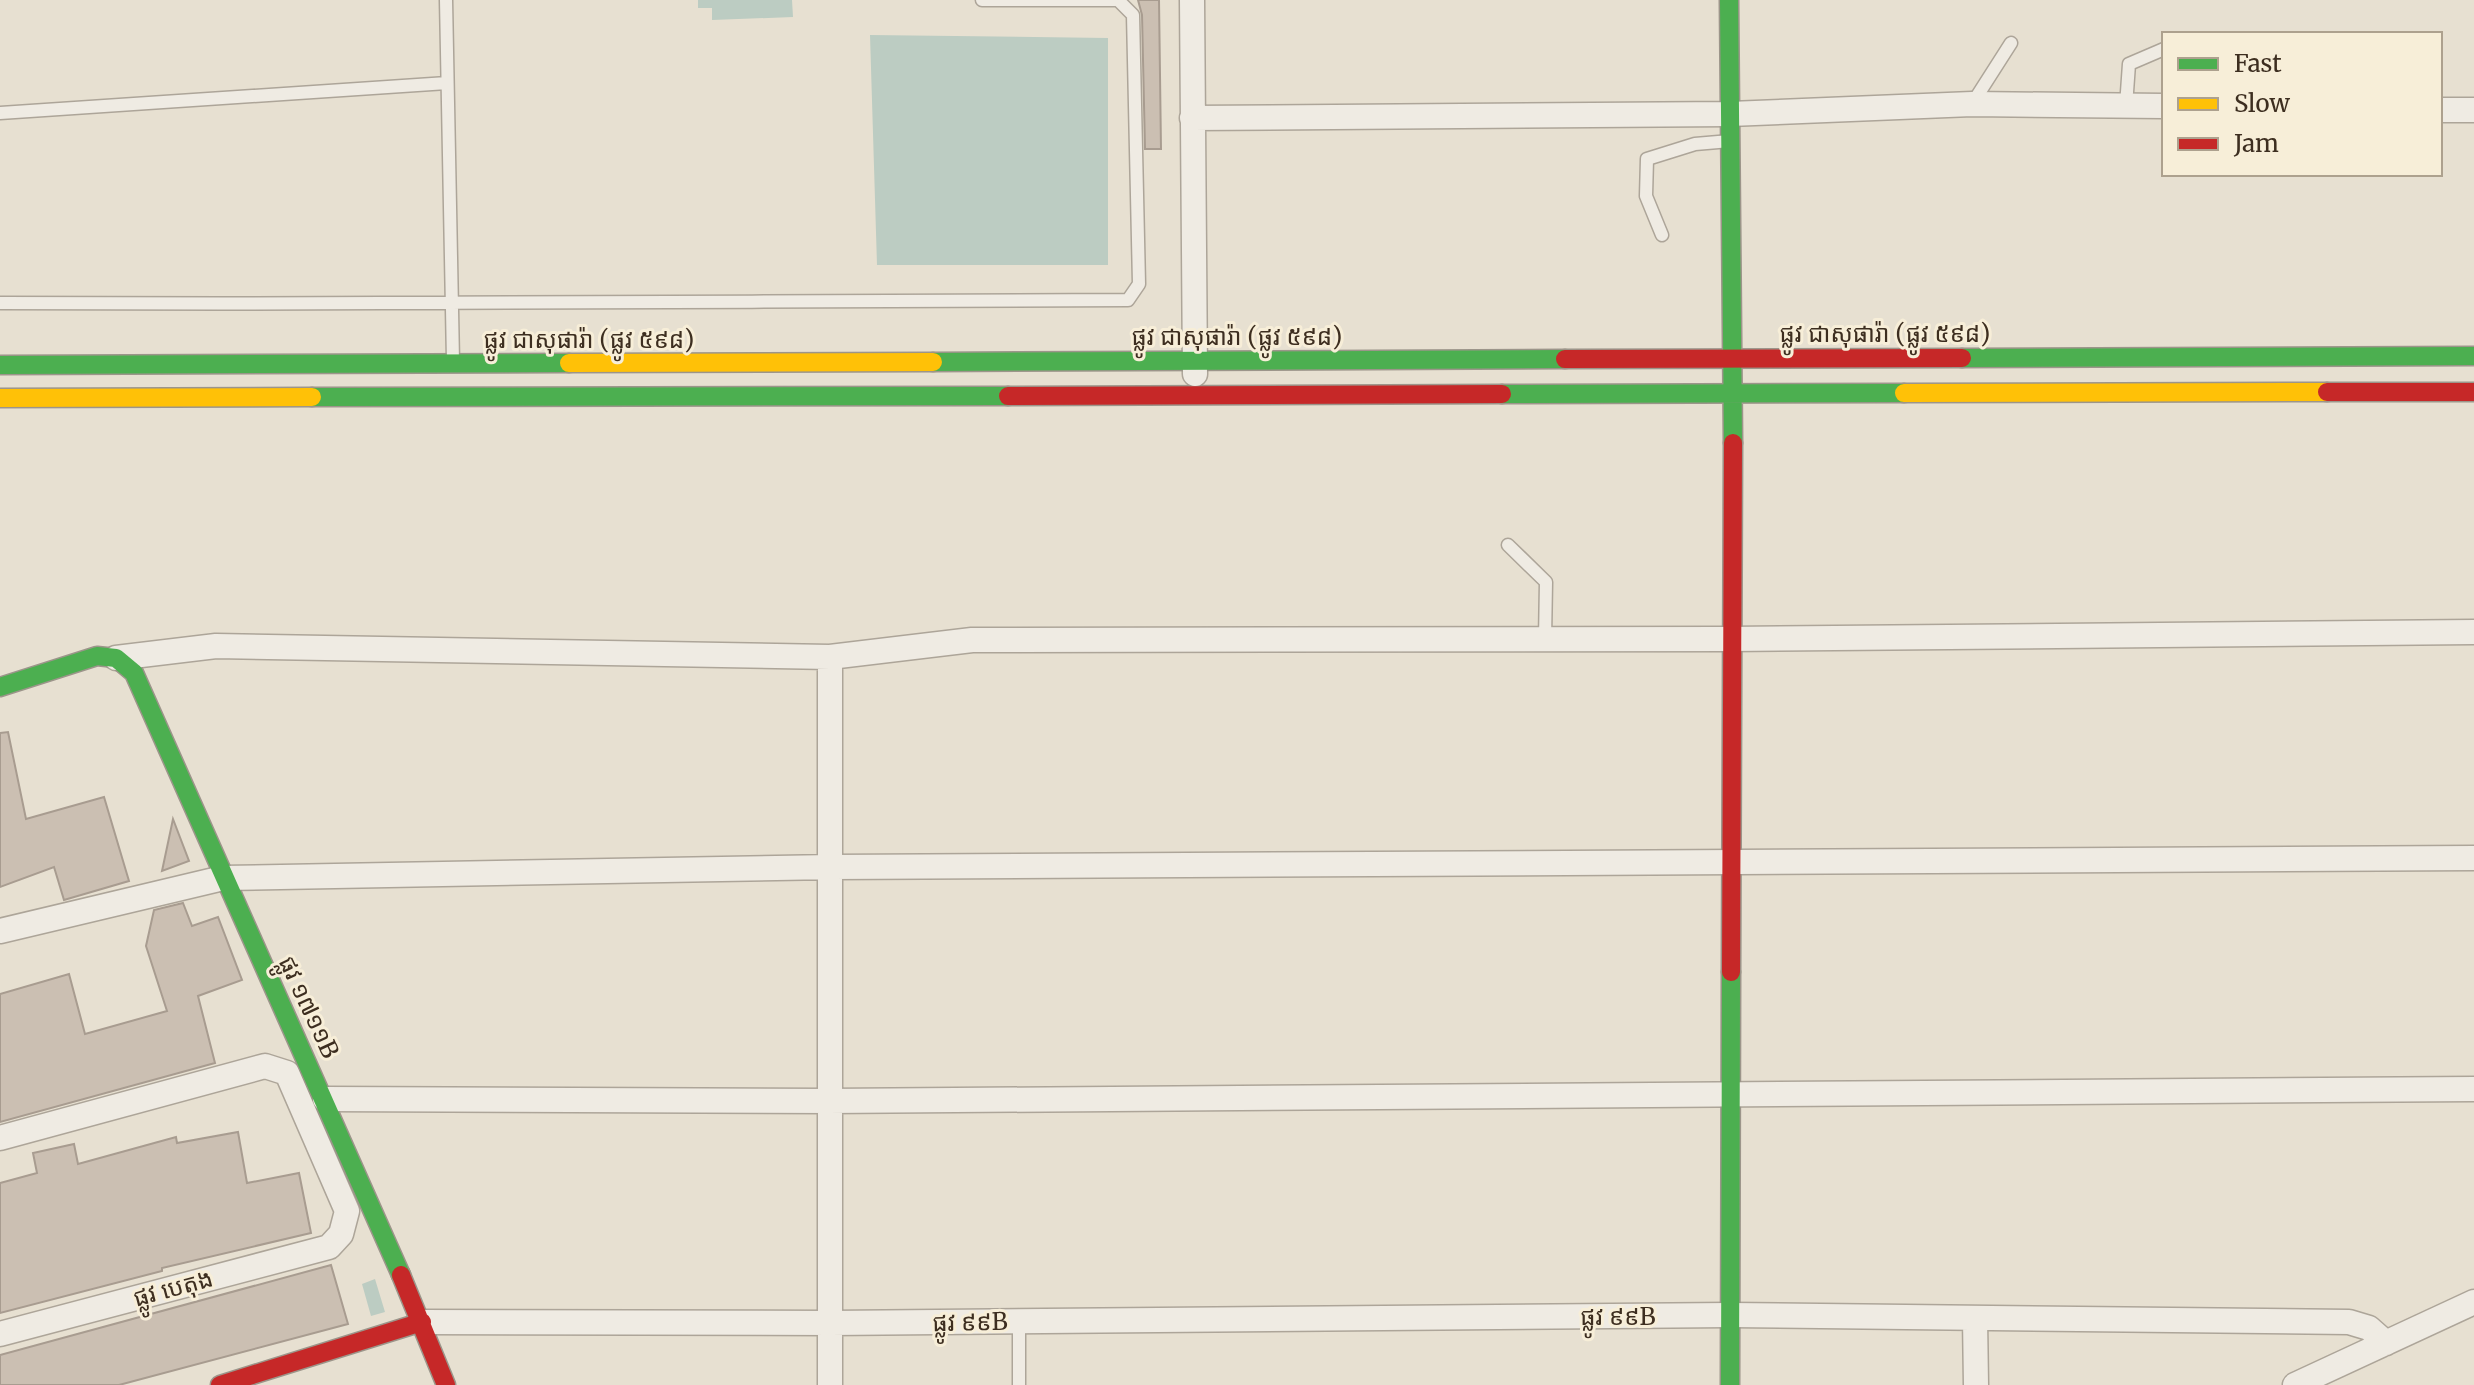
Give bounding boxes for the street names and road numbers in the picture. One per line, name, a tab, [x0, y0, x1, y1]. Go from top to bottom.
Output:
street label: ផ្លូវ ជាសុផារ៉ា (ផ្លូវ ៥៩៨)	[1780, 318, 1990, 356]
street label: ផ្លូវ ជាសុផារ៉ា (ផ្លូវ ៥៩៨)	[1132, 321, 1342, 359]
street label: ផ្លូវ ជាសុផារ៉ា (ផ្លូវ ៥៩៨)	[484, 324, 694, 362]
street label: ផ្លូវ ១៧១១B	[265, 951, 346, 1066]
street label: ផ្លូវ បេតុង	[130, 1262, 218, 1320]
street label: ផ្លូវ ៩៩B	[1580, 1301, 1656, 1339]
street label: ផ្លូវ ៩៩B	[932, 1306, 1008, 1345]

